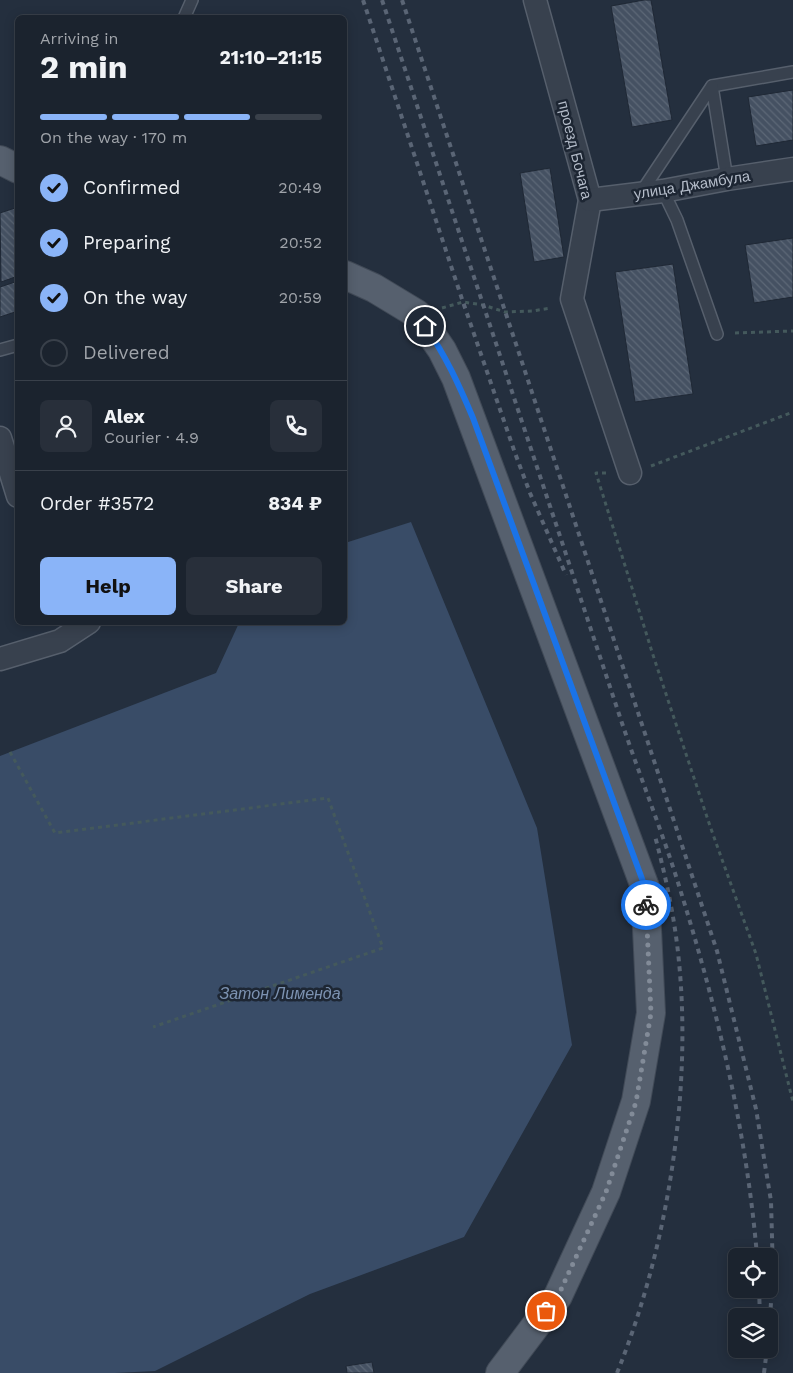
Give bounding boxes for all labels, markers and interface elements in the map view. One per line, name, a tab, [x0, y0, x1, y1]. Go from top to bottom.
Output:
text: Arriving in	[40, 29, 118, 48]
text: 21:10–21:15	[220, 46, 322, 69]
text: 2 min	[40, 48, 128, 86]
street label: проезд Бочага	[554, 99, 596, 202]
text: On the way · 170 m	[40, 128, 187, 147]
street label: улица Джамбула	[633, 167, 752, 203]
icon: check	[40, 174, 68, 202]
text: Confirmed	[83, 176, 180, 199]
text: 20:49	[278, 178, 322, 197]
icon: check	[40, 229, 68, 257]
text: Preparing	[83, 231, 170, 254]
text: 20:52	[279, 233, 322, 252]
icon: check	[40, 284, 68, 312]
text: On the way	[83, 286, 187, 309]
text: 20:59	[279, 288, 322, 307]
pin	[404, 305, 446, 347]
icon: home	[411, 312, 439, 340]
text: Delivered	[83, 341, 170, 364]
button: person	[40, 400, 92, 452]
button: phone	[270, 400, 322, 452]
text: Alex	[104, 405, 145, 428]
text: Courier · 4.9	[104, 428, 199, 447]
text: Order #3572	[40, 492, 154, 515]
text: 834 ₽	[268, 492, 322, 515]
button: Help	[40, 557, 176, 615]
button: Share	[186, 557, 322, 615]
courier	[621, 880, 671, 930]
icon: bike	[632, 891, 660, 919]
water label: Затон Лименда	[219, 984, 341, 1003]
map controls	[728, 1248, 778, 1358]
button: locate	[728, 1248, 778, 1298]
pin	[525, 1290, 567, 1332]
icon: bag	[532, 1297, 560, 1325]
button: layers	[728, 1308, 778, 1358]

